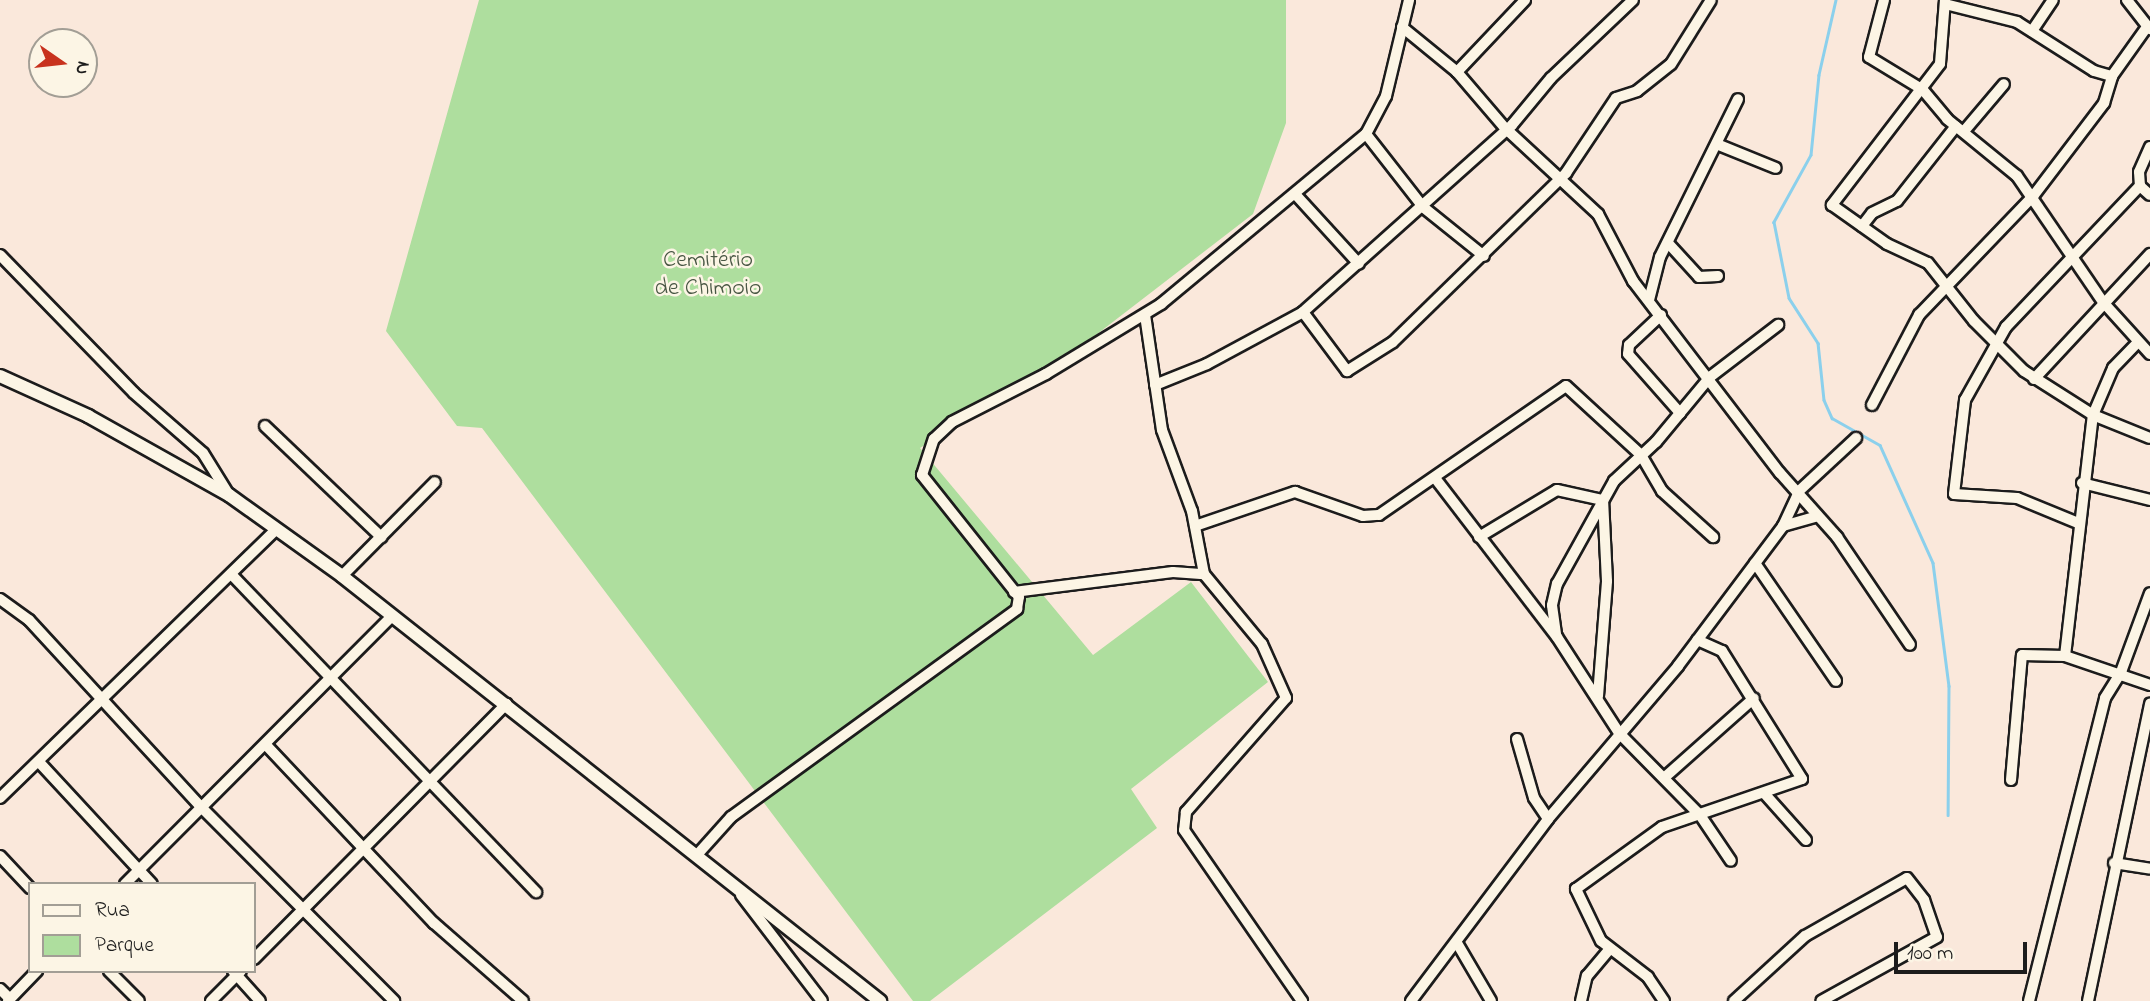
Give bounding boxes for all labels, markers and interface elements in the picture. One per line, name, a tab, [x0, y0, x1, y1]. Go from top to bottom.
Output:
north arrow	[28, 28, 98, 98]
text: N	[67, 58, 97, 77]
park label: Cemitério de Chimoio	[654, 247, 762, 303]
legend	[28, 882, 256, 973]
text: Rua	[95, 896, 130, 926]
scale bar	[1898, 928, 2031, 972]
text: Parque	[95, 931, 154, 961]
text: 100 m	[1907, 939, 1953, 969]

